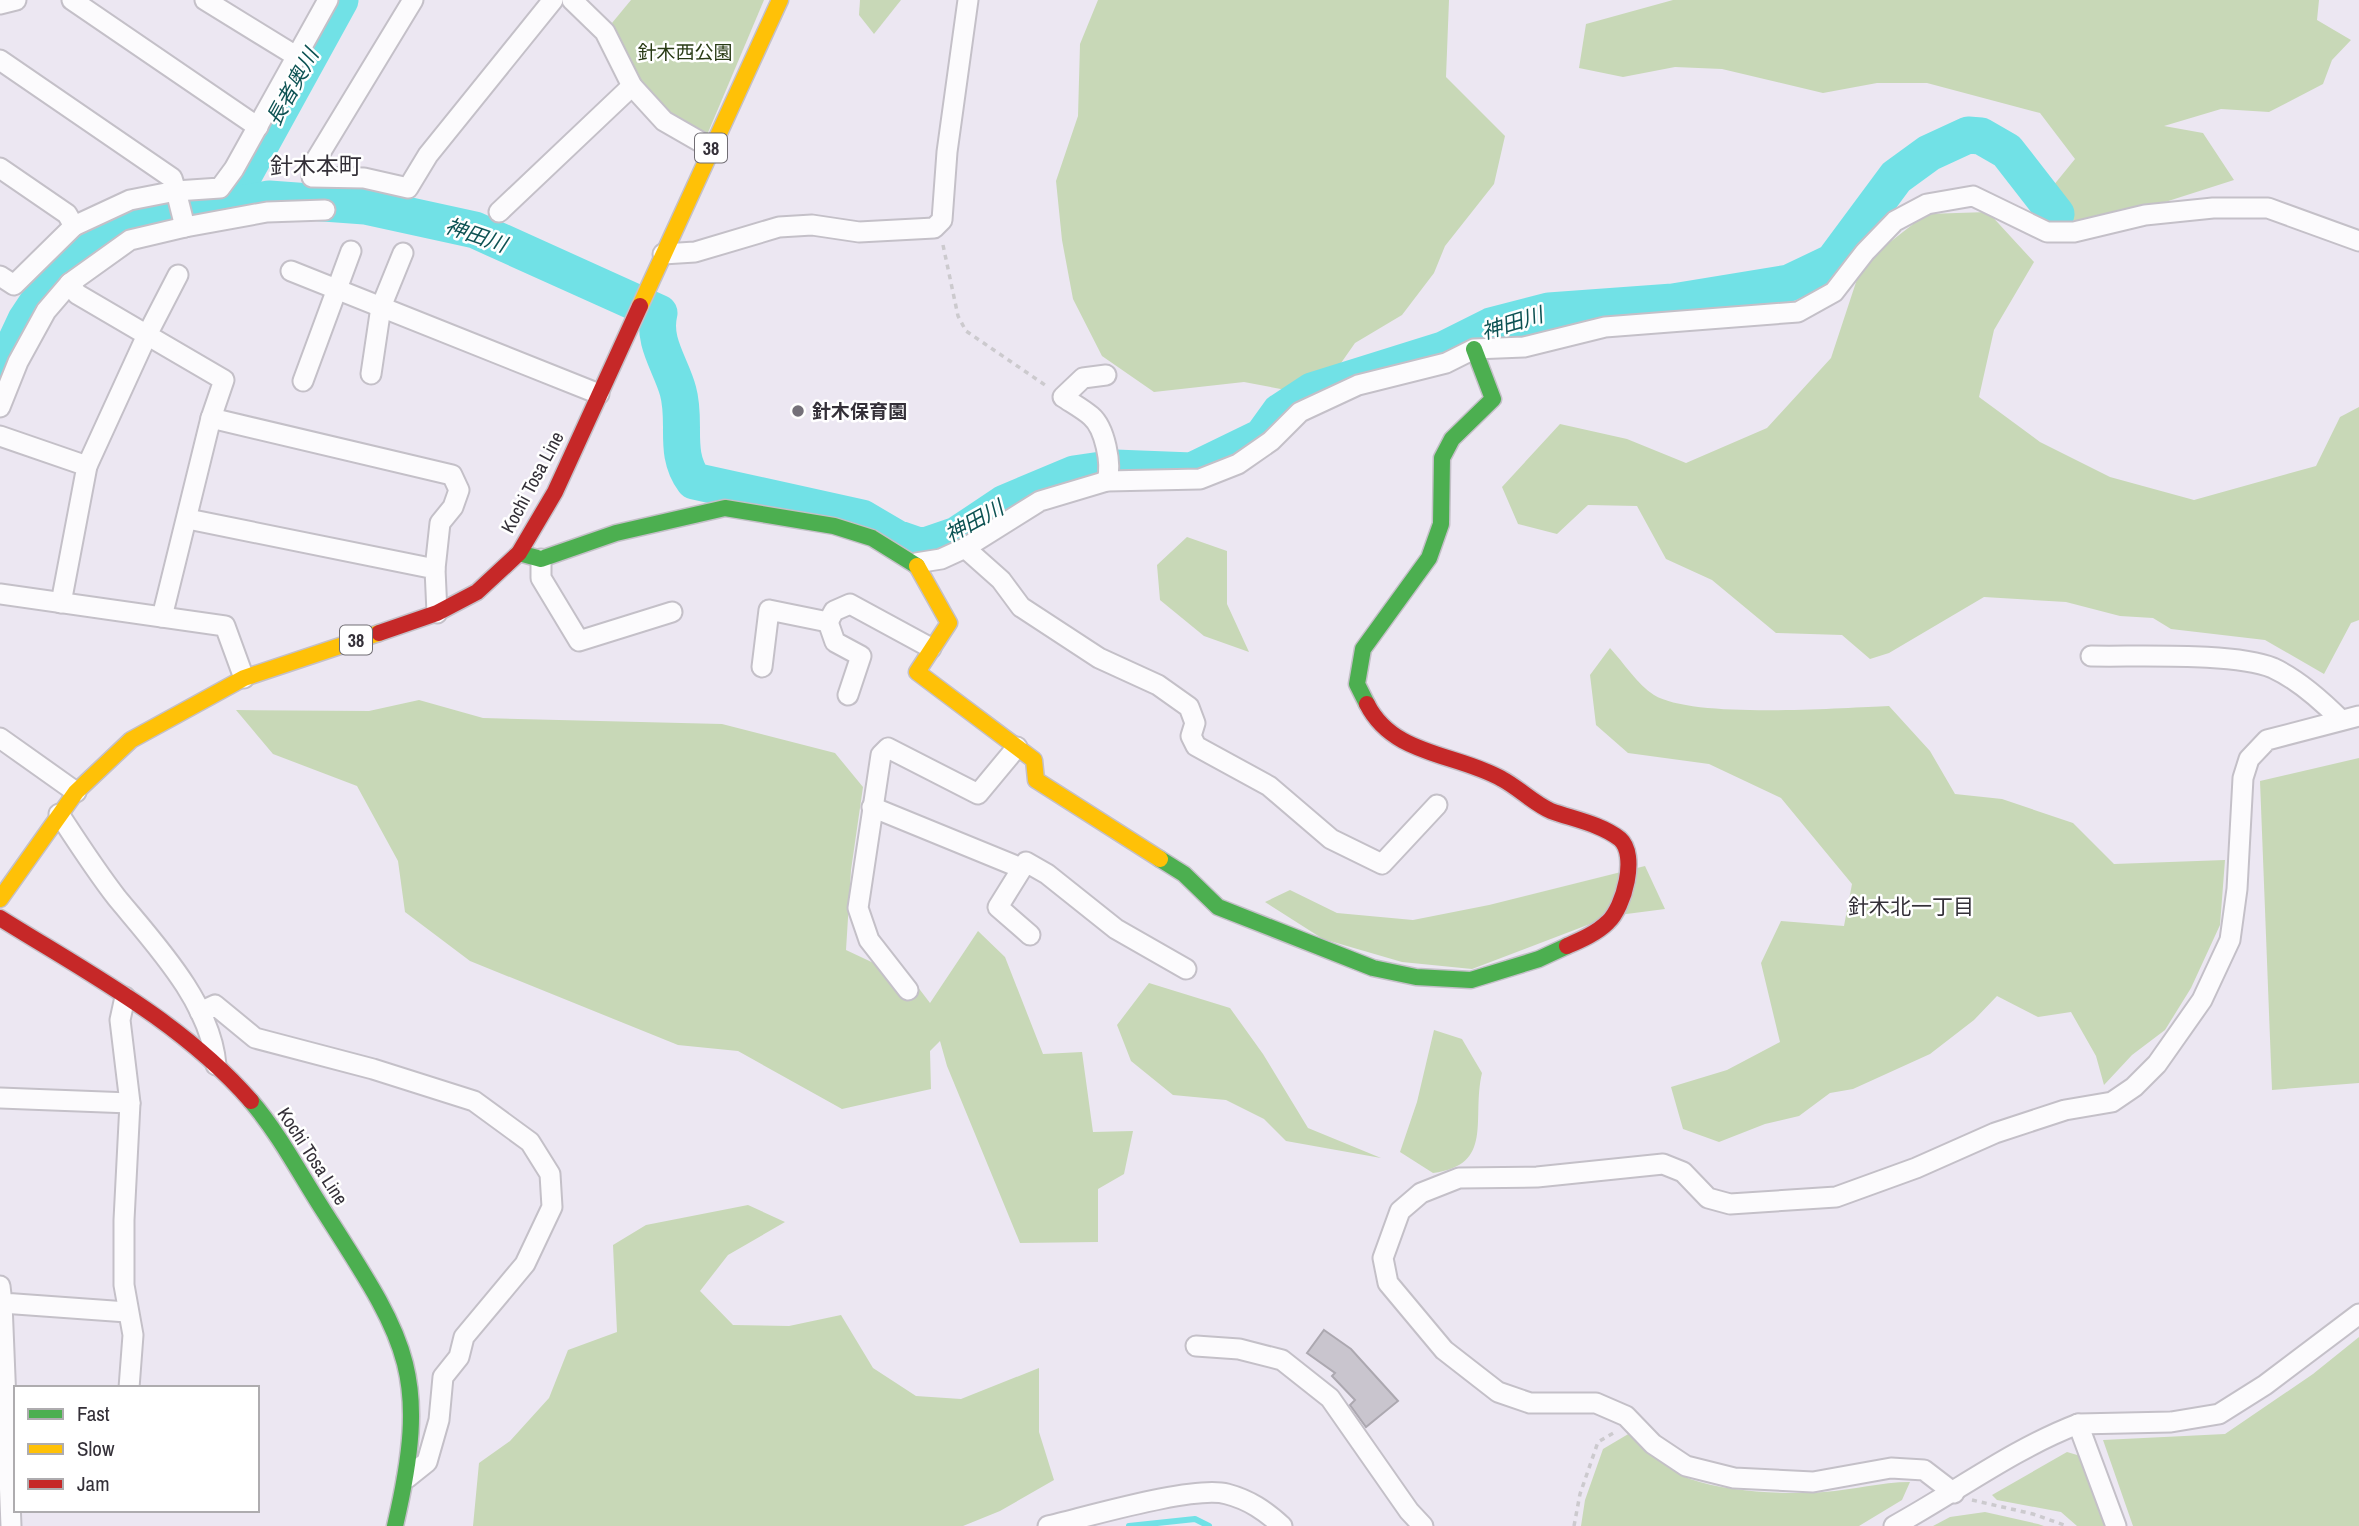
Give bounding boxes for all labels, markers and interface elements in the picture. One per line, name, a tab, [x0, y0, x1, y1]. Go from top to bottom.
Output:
park label: 針木西公園	[637, 39, 733, 65]
water label: 長者奥川	[259, 41, 326, 131]
road number: 38	[695, 134, 727, 162]
district label: 針木本町	[270, 150, 362, 181]
water label: 神田川	[441, 211, 512, 260]
water label: 神田川	[1478, 299, 1548, 346]
place label: 針木保育園	[812, 398, 907, 424]
marker: 針木保育園	[790, 403, 806, 419]
street label: Kochi Tosa Line	[494, 427, 570, 537]
water label: 神田川	[939, 492, 1010, 549]
road number: 38	[340, 626, 372, 654]
district label: 針木北一丁目	[1848, 892, 1974, 921]
street label: Kochi Tosa Line	[272, 1102, 354, 1210]
legend	[14, 1386, 259, 1512]
text: Fast	[77, 1399, 110, 1428]
text: Slow	[77, 1434, 115, 1463]
text: Jam	[77, 1469, 110, 1498]

